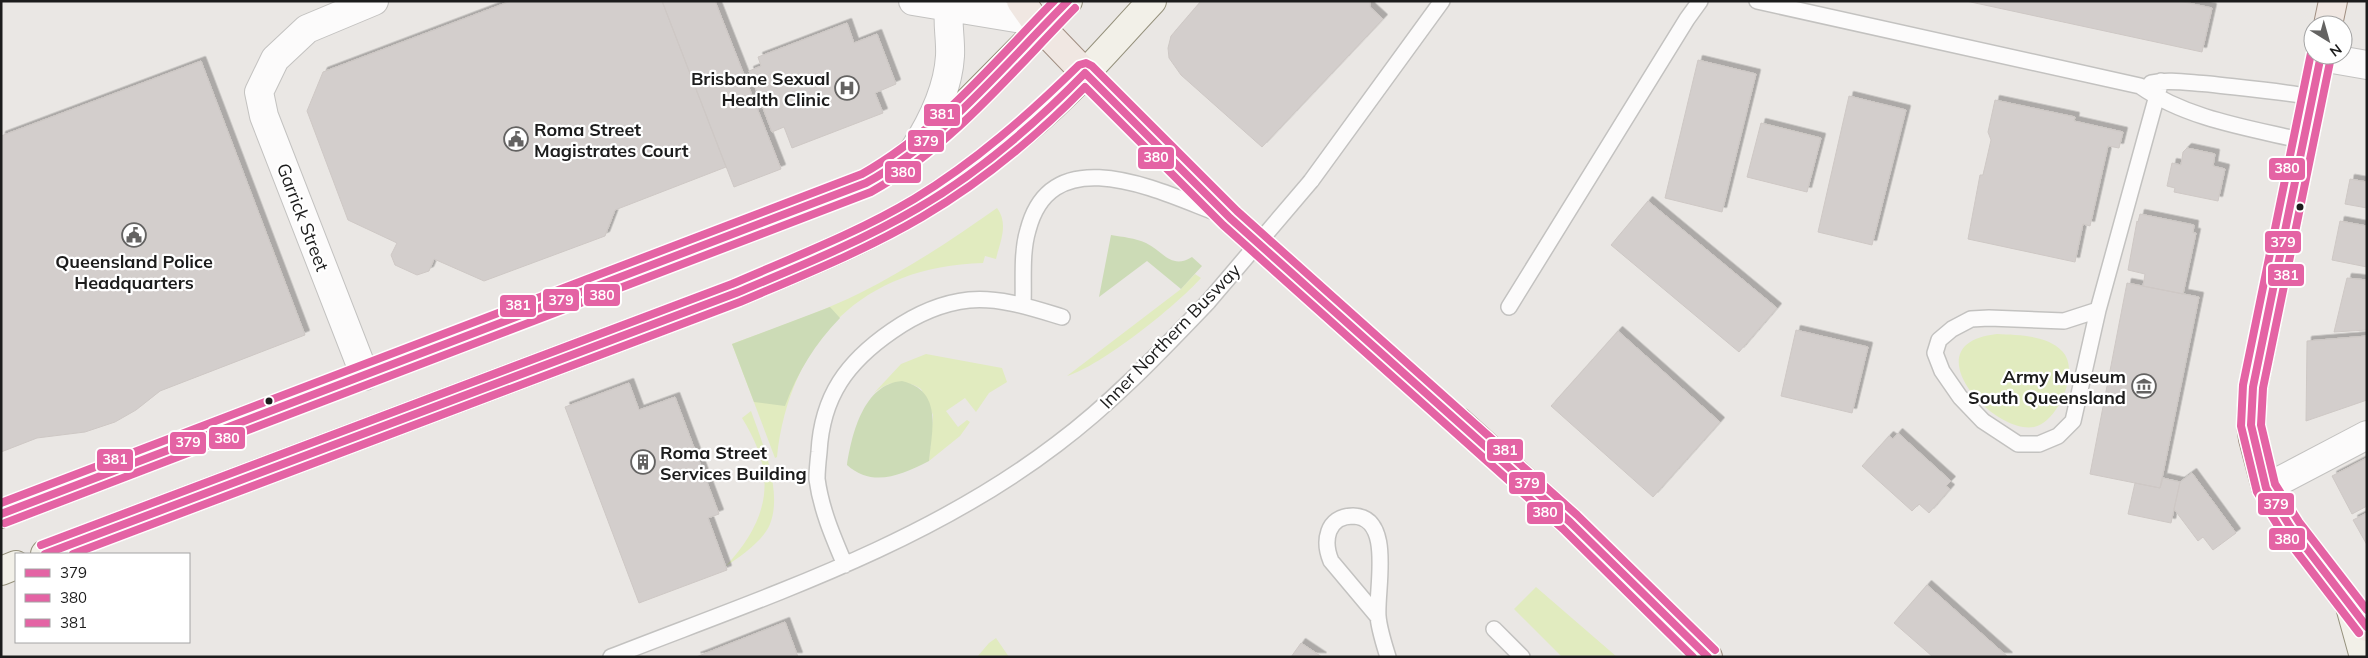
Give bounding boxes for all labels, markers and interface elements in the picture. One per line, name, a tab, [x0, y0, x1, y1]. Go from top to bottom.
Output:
north arrow	[2303, 15, 2353, 65]
text: N	[2326, 40, 2345, 61]
place label: Brisbane Sexual Health Clinic	[691, 67, 830, 111]
hospital icon: Brisbane Sexual Health Clinic	[834, 75, 860, 101]
line badge: 381	[923, 103, 961, 127]
text: 381	[929, 105, 955, 123]
place label: Roma Street Magistrates Court	[534, 118, 689, 162]
public building icon: Roma Street Magistrates Court	[503, 126, 529, 152]
line badge: 379	[907, 129, 945, 153]
text: 379	[913, 132, 939, 150]
line badge: 380	[1137, 146, 1175, 170]
text: 380	[1143, 148, 1169, 166]
line badge: 380	[2268, 157, 2306, 181]
text: 380	[2274, 159, 2300, 177]
street label: Garrick Street	[272, 160, 334, 274]
line badge: 380	[884, 160, 922, 184]
text: 380	[890, 163, 916, 181]
unlabelled marker	[2295, 202, 2305, 212]
public building icon: Queensland Police Headquarters	[121, 222, 147, 248]
line badge: 379	[2264, 230, 2302, 254]
text: 379	[2270, 233, 2296, 251]
place label: Queensland Police Headquarters	[55, 250, 213, 294]
street label: Inner Northern Busway	[1095, 258, 1246, 413]
line badge: 381	[2267, 263, 2305, 287]
text: 381	[2273, 266, 2299, 284]
line badge: 380	[583, 283, 621, 307]
text: 380	[589, 286, 615, 304]
line badge: 379	[542, 288, 580, 312]
text: 379	[548, 291, 574, 309]
line badge: 381	[499, 294, 537, 318]
text: 381	[505, 296, 531, 314]
place label: Army Museum South Queensland	[1968, 365, 2126, 409]
museum icon: Army Museum South Queensland	[2131, 373, 2157, 399]
unlabelled marker	[264, 396, 274, 406]
line badge: 380	[208, 426, 246, 450]
text: 380	[214, 429, 240, 447]
line badge: 379	[169, 431, 207, 455]
text: 379	[175, 433, 201, 451]
line badge: 381	[1486, 438, 1524, 462]
place label: Roma Street Services Building	[660, 441, 807, 485]
text: 381	[1492, 441, 1518, 459]
line badge: 381	[96, 448, 134, 472]
building icon: Roma Street Services Building	[630, 449, 656, 475]
text: 381	[102, 450, 128, 468]
line badge: 379	[1508, 471, 1546, 495]
text: 379	[1514, 474, 1540, 492]
line badge: 379	[2257, 492, 2295, 516]
text: 379	[2263, 495, 2289, 513]
line badge: 380	[1526, 501, 1564, 525]
text: 380	[1532, 503, 1558, 521]
line badge: 380	[2268, 527, 2306, 551]
text: 380	[2274, 530, 2300, 548]
legend	[15, 553, 190, 643]
text: 379	[60, 563, 87, 582]
text: 380	[60, 588, 87, 607]
text: 381	[60, 613, 87, 632]

